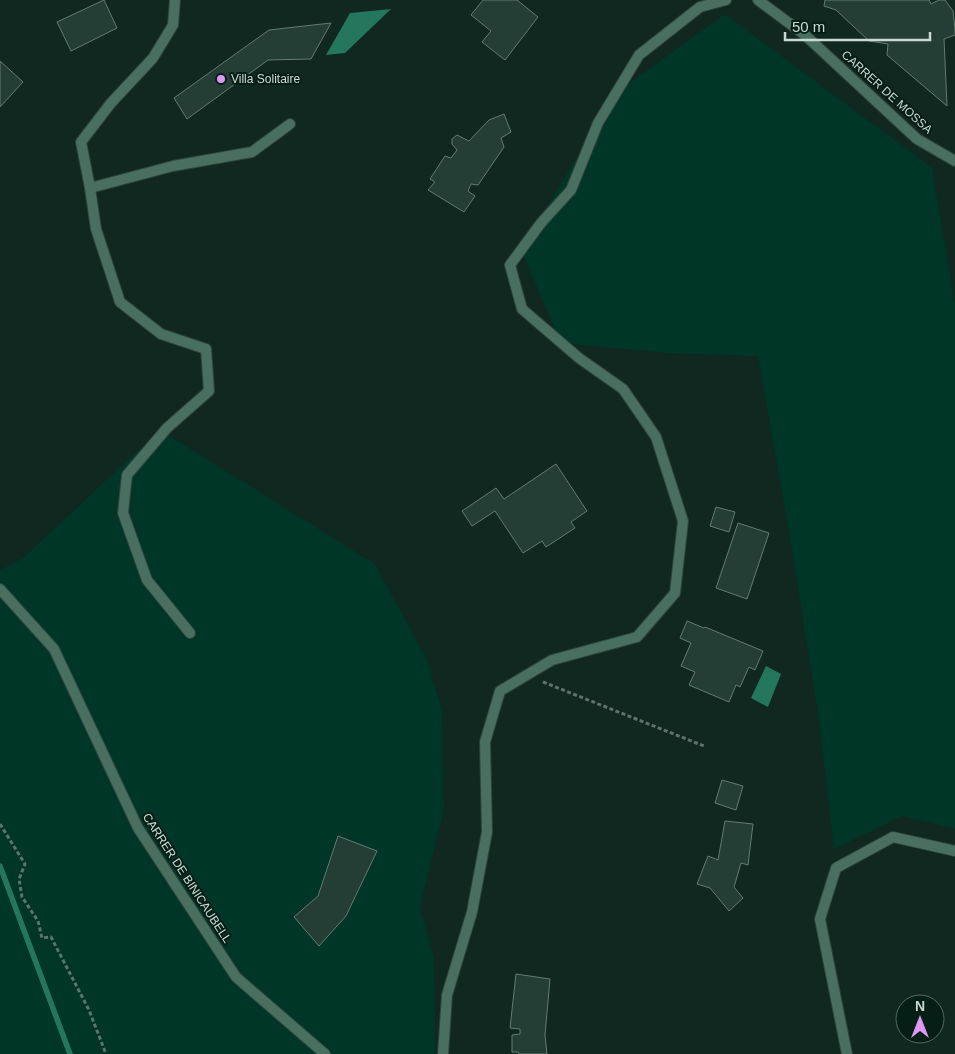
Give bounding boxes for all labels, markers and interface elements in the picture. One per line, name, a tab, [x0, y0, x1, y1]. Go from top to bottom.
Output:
scale bar	[785, 10, 930, 42]
text: 50 m	[792, 18, 825, 35]
street label: CARRER DE MOSSA	[839, 48, 935, 136]
place label: Villa Solitaire	[231, 72, 300, 86]
marker: Villa Solitaire	[215, 73, 227, 85]
street label: CARRER DE BINICAUBELL	[140, 810, 234, 946]
north arrow	[895, 994, 945, 1044]
text: N	[915, 998, 925, 1014]

